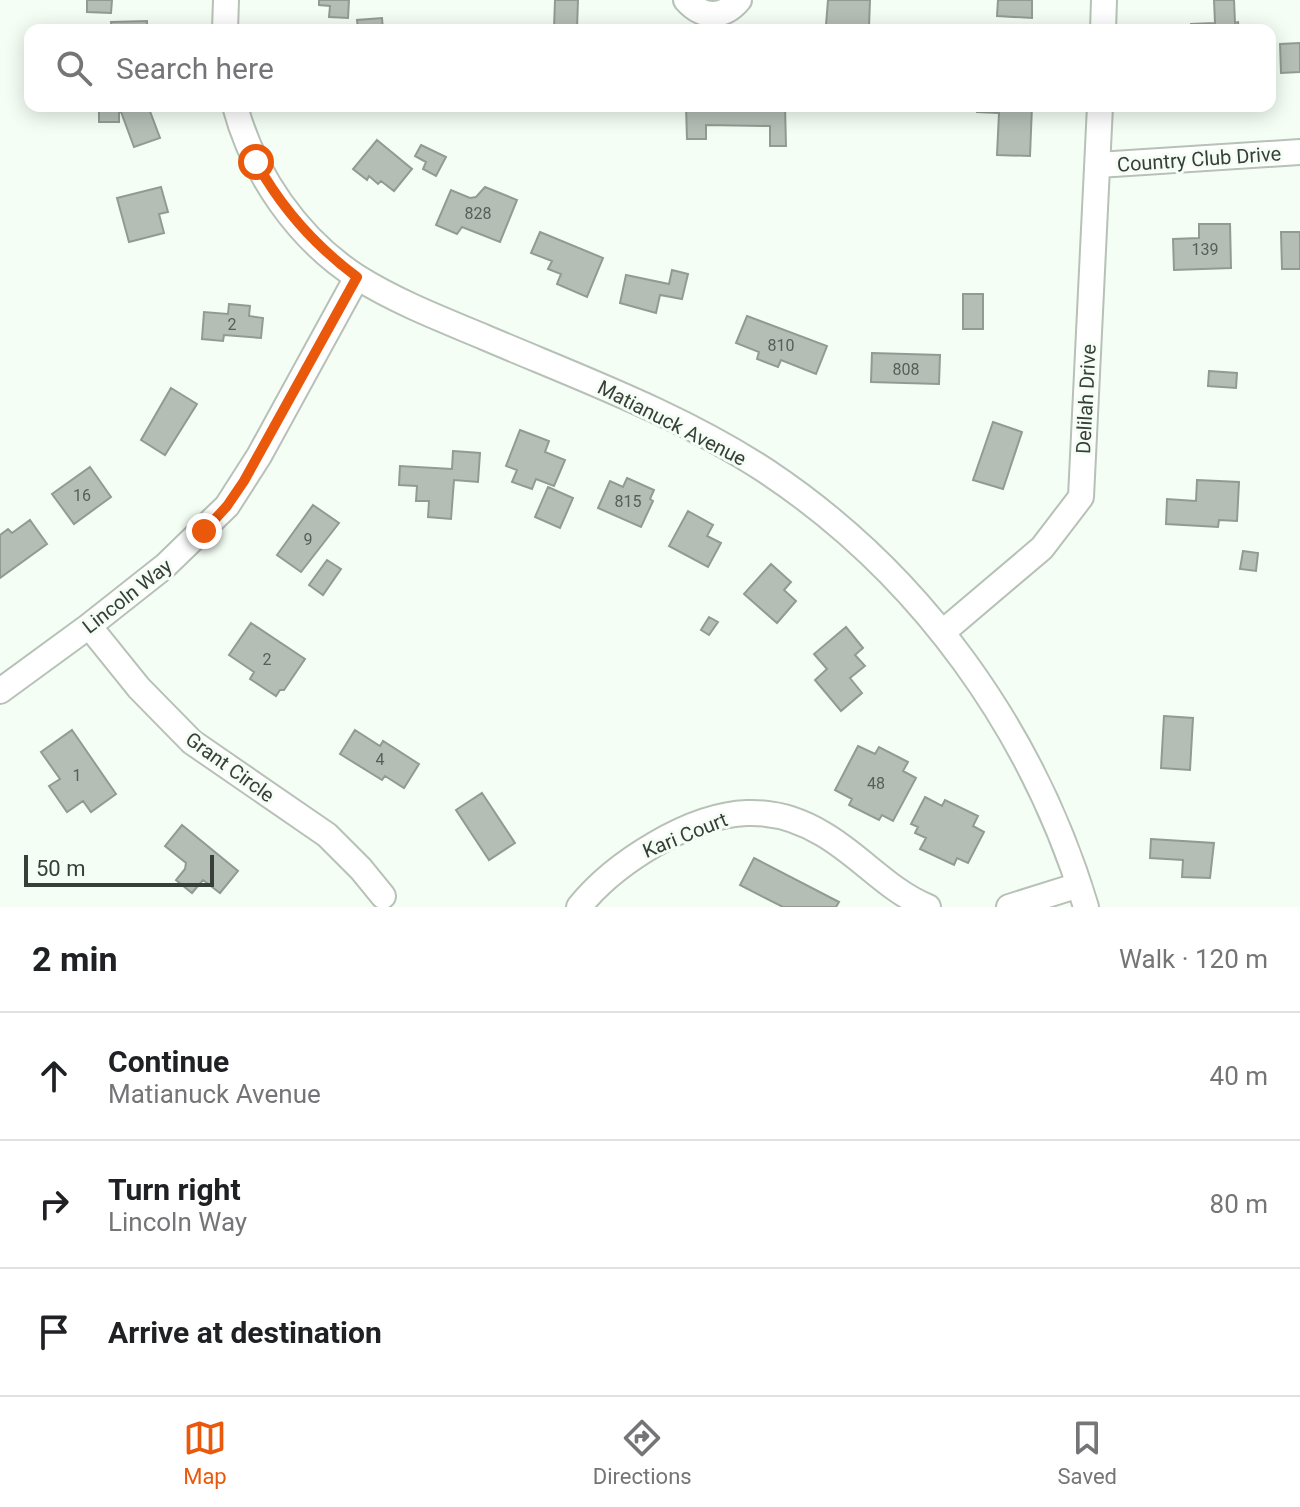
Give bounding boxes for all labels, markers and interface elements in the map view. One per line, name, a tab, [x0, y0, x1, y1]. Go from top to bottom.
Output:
search box	[24, 24, 1276, 112]
icon: search	[52, 46, 96, 90]
text: Search here	[116, 51, 274, 86]
street label: Country Club Drive	[1116, 141, 1282, 177]
route start	[238, 144, 274, 180]
house number: 828	[465, 204, 491, 223]
house number: 139	[1192, 240, 1218, 259]
house number: 2	[228, 315, 237, 334]
house number: 810	[768, 336, 794, 355]
street label: Delilah Drive	[1071, 343, 1101, 455]
house number: 808	[893, 360, 919, 379]
street label: Matianuck Avenue	[594, 375, 750, 471]
house number: 16	[73, 486, 91, 505]
house number: 815	[615, 492, 641, 511]
route end	[186, 513, 222, 549]
house number: 9	[304, 530, 313, 549]
street label: Lincoln Way	[77, 553, 177, 638]
house number: 2	[263, 650, 272, 669]
street label: Grant Circle	[181, 727, 279, 807]
house number: 4	[376, 750, 385, 769]
house number: 1	[73, 766, 82, 785]
house number: 48	[867, 774, 885, 793]
street label: Kari Court	[639, 807, 731, 863]
scale bar	[24, 851, 214, 887]
text: 50 m	[36, 856, 85, 881]
text: 2 min	[32, 939, 117, 979]
text: Walk · 120 m	[1119, 944, 1268, 974]
text: Continue	[108, 1044, 229, 1079]
icon: ahead	[32, 1054, 76, 1098]
text: 40 m	[1210, 1061, 1268, 1091]
text: Matianuck Avenue	[108, 1079, 321, 1109]
text: Turn right	[108, 1172, 241, 1207]
icon: right	[32, 1182, 76, 1226]
text: 80 m	[1210, 1189, 1268, 1219]
text: Lincoln Way	[108, 1207, 247, 1237]
icon: arrive	[32, 1310, 76, 1354]
text: Arrive at destination	[108, 1315, 382, 1350]
tab: Map	[183, 1416, 227, 1489]
tab: Directions	[593, 1416, 692, 1489]
tab: Saved	[1058, 1416, 1117, 1489]

